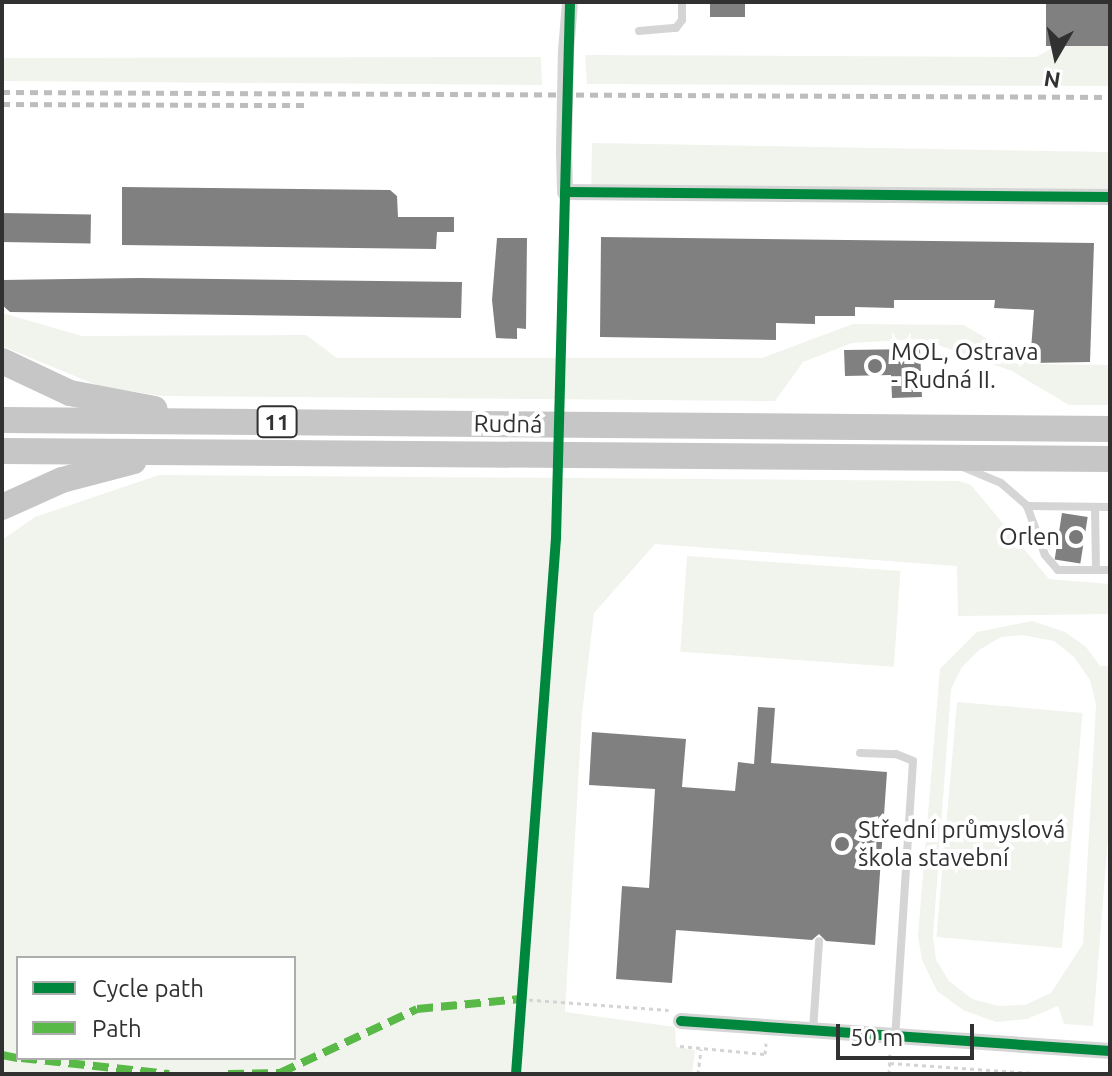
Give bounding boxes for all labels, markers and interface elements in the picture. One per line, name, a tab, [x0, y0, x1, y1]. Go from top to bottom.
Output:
north arrow	[1016, 16, 1096, 96]
text: N	[1042, 67, 1062, 94]
place label: MOL, Ostrava - Rudná II.	[891, 338, 1039, 394]
marker: MOL, Ostrava - Rudná II.	[866, 357, 884, 375]
road number: 11	[255, 404, 299, 440]
street label: Rudná	[473, 409, 543, 439]
place label: Orlen	[999, 523, 1060, 551]
marker: Orlen	[1067, 528, 1085, 546]
place label: Střední průmyslová škola stavební	[858, 816, 1065, 872]
marker: Střední průmyslová škola stavební	[833, 835, 851, 853]
legend	[16, 956, 296, 1060]
text: Cycle path	[92, 975, 204, 1002]
scale bar	[840, 1008, 978, 1058]
text: Path	[92, 1015, 142, 1042]
text: 50 m	[850, 1024, 903, 1051]

